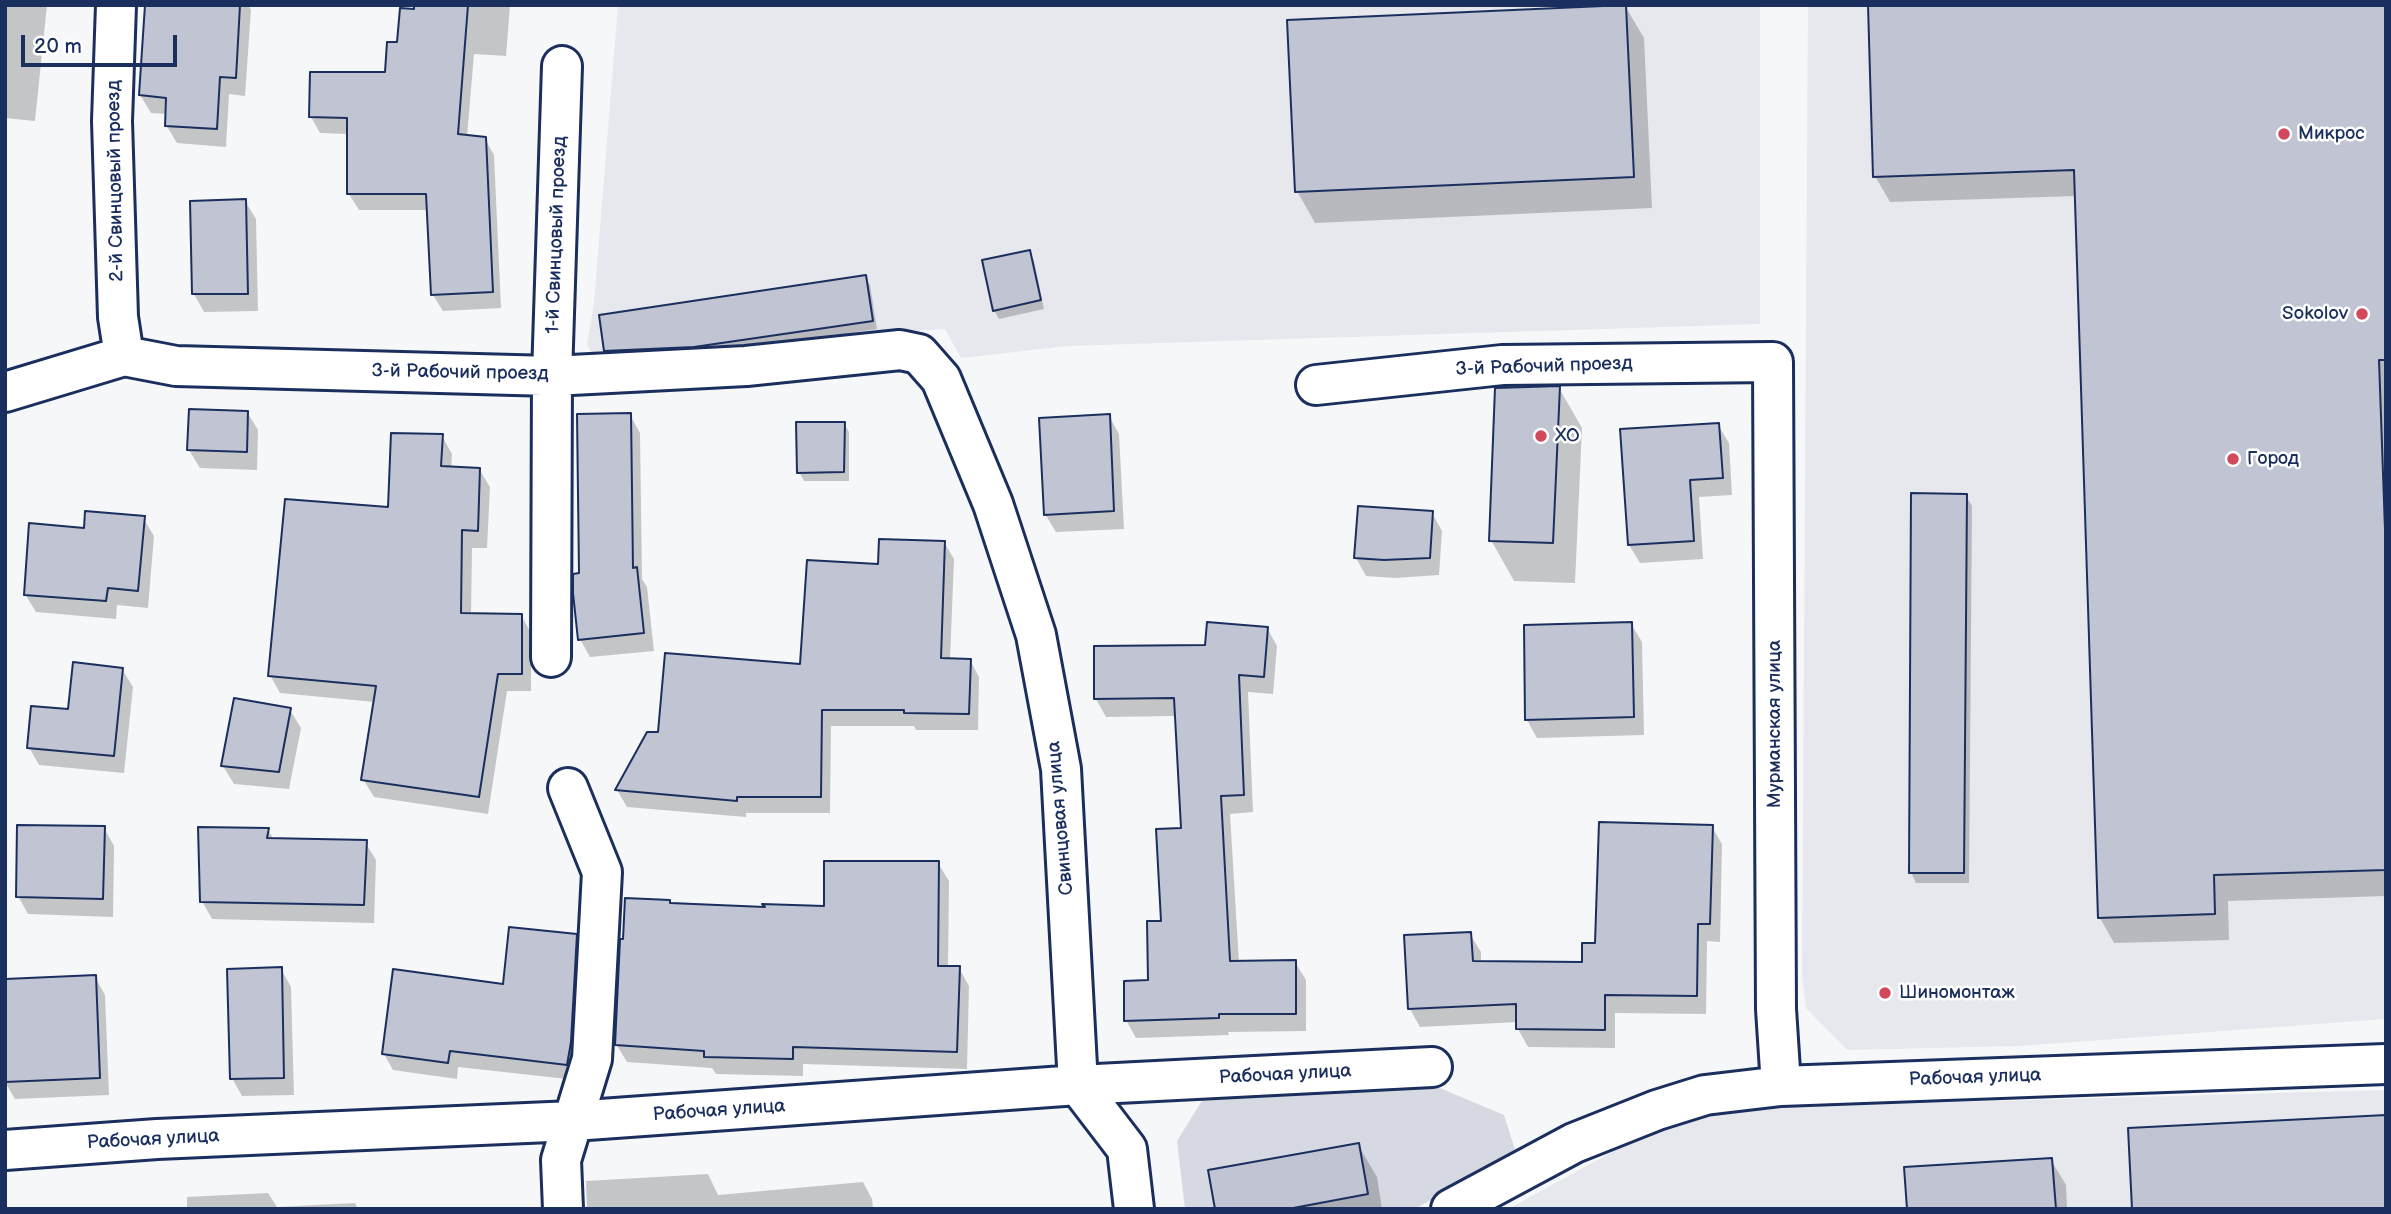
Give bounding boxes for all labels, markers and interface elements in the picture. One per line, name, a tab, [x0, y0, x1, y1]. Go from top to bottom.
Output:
scale bar	[24, 21, 180, 65]
text: 20 m	[34, 34, 82, 59]
street label: 2-й Свинцовый проезд	[103, 80, 129, 282]
place label: Микрос	[2298, 123, 2365, 145]
marker: Микрос	[2276, 126, 2292, 142]
street label: 1-й Свинцовый проезд	[542, 136, 572, 334]
place label: Sokolov	[2282, 303, 2348, 325]
marker: Sokolov	[2354, 306, 2370, 322]
street label: 3-й Рабочий проезд	[1455, 353, 1633, 381]
street label: 3-й Рабочий проезд	[371, 360, 549, 386]
place label: ХО	[1555, 425, 1580, 447]
marker: ХО	[1533, 428, 1549, 444]
place label: Город	[2247, 448, 2299, 470]
marker: Город	[2225, 451, 2241, 467]
street label: Мурманская улица	[1764, 640, 1786, 808]
street label: Свинцовая улица	[1043, 740, 1079, 896]
place label: Шиномонтаж	[1899, 982, 2015, 1004]
marker: Шиномонтаж	[1877, 985, 1893, 1001]
street label: Рабочая улица	[1218, 1060, 1352, 1090]
street label: Рабочая улица	[1908, 1064, 2042, 1092]
street label: Рабочая улица	[652, 1095, 786, 1127]
street label: Рабочая улица	[86, 1125, 220, 1155]

